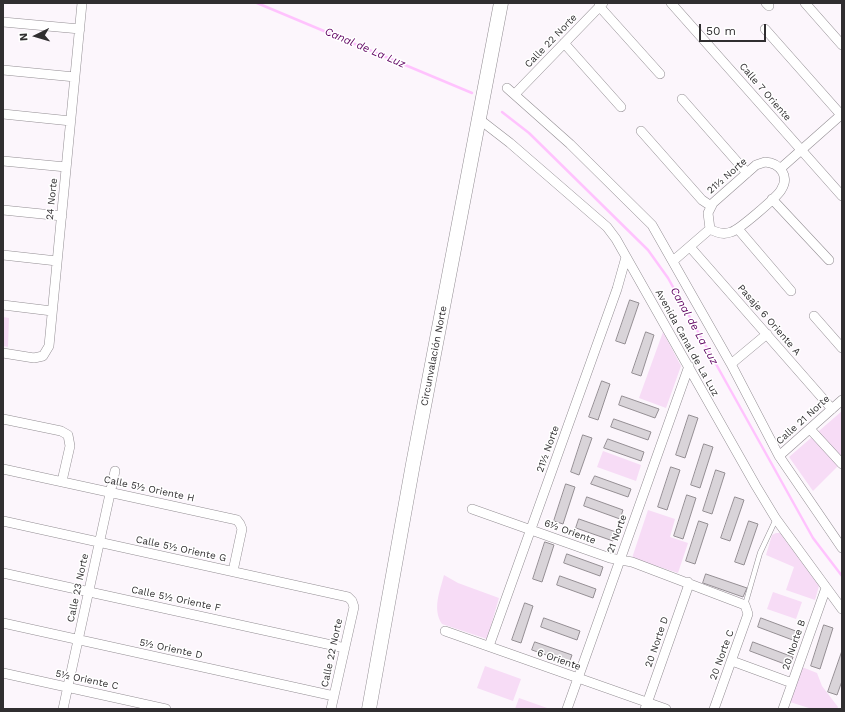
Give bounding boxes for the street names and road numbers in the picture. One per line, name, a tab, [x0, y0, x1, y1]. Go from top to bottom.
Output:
street label: Calle 22 Norte	[522, 12, 580, 70]
street label: Calle 7 Oriente	[737, 61, 793, 123]
street label: 21½ Norte	[705, 156, 749, 196]
street label: 24 Norte	[44, 177, 60, 221]
street label: Pasaje 6 Oriente A	[735, 282, 803, 358]
street label: Avenida Canal de La Luz	[653, 288, 721, 398]
street label: Circunvalación Norte	[418, 305, 450, 407]
street label: Calle 21 Norte	[774, 393, 832, 447]
street label: 21½ Norte	[534, 424, 562, 474]
street label: Calle 5½ Oriente H	[103, 474, 195, 504]
street label: 21 Norte	[604, 513, 630, 555]
street label: 6½ Oriente	[543, 517, 597, 547]
street label: Calle 5½ Oriente G	[135, 534, 227, 564]
street label: Calle 23 Norte	[65, 553, 91, 623]
street label: Calle 5½ Oriente F	[130, 584, 222, 614]
street label: 20 Norte D	[643, 615, 671, 669]
street label: Calle 22 Norte	[319, 618, 345, 688]
street label: 20 Norte B	[780, 618, 808, 672]
street label: 20 Norte C	[707, 628, 737, 682]
street label: 5½ Oriente D	[138, 636, 204, 662]
street label: 6 Oriente	[536, 647, 582, 673]
street label: 5½ Oriente C	[54, 667, 120, 693]

